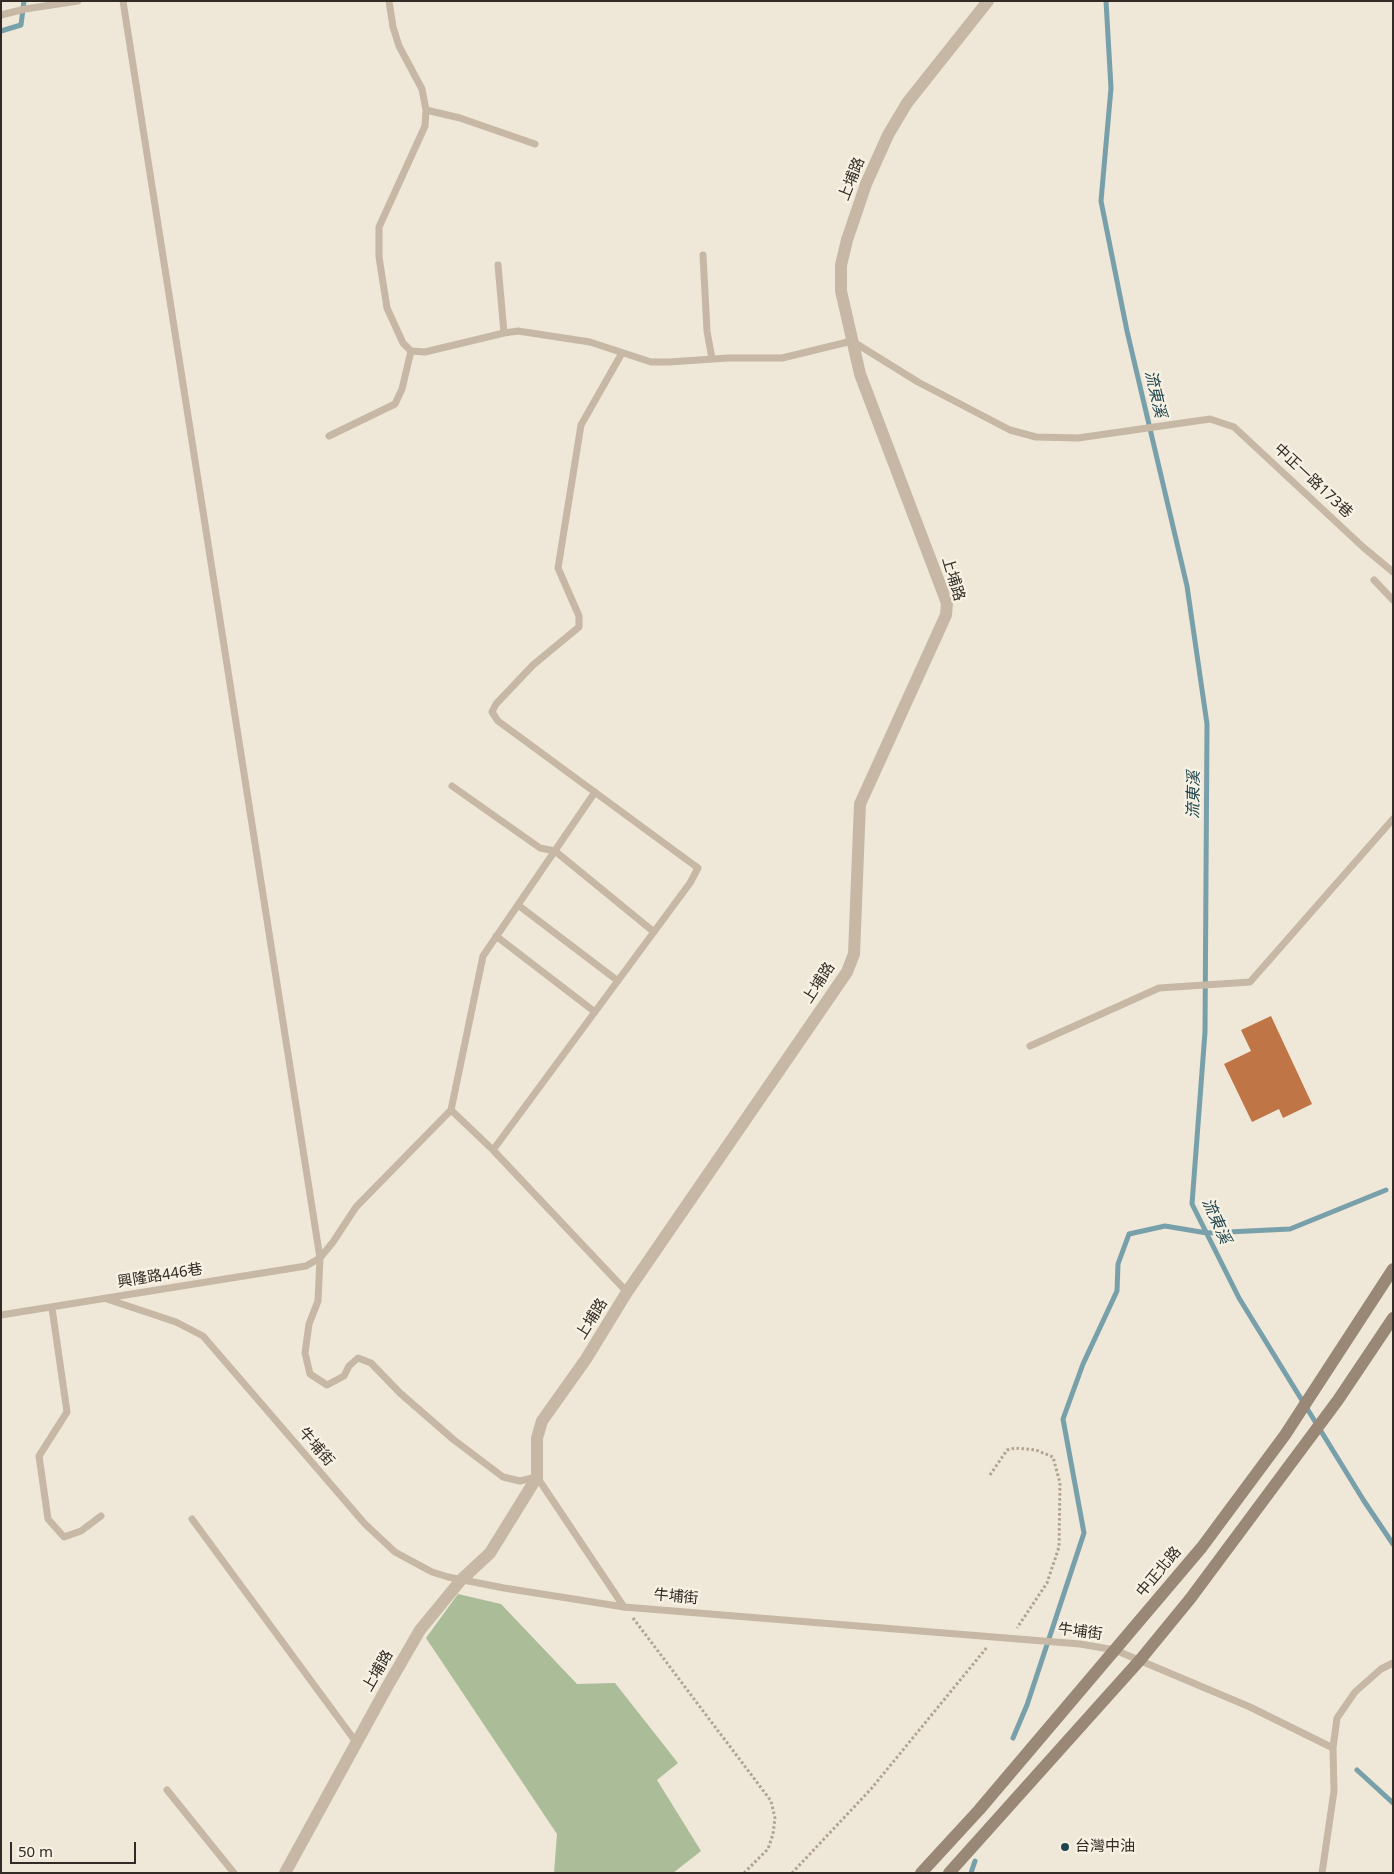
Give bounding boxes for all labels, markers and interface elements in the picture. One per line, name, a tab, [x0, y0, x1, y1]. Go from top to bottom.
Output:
street label: 上埔路	[835, 155, 869, 203]
water label: 流東溪	[1140, 368, 1170, 420]
street label: 中正一路173巷	[1270, 440, 1356, 522]
street label: 上埔路	[938, 555, 968, 603]
water label: 流東溪	[1184, 771, 1204, 819]
street label: 上埔路	[799, 959, 839, 1007]
water label: 流東溪	[1197, 1195, 1235, 1247]
street label: 興隆路446巷	[116, 1260, 204, 1292]
street label: 上埔路	[572, 1295, 612, 1343]
street label: 牛埔街	[294, 1424, 338, 1470]
street label: 中正北路	[1133, 1543, 1185, 1601]
street label: 牛埔街	[653, 1586, 699, 1608]
street label: 牛埔街	[1057, 1620, 1103, 1644]
street label: 上埔路	[359, 1647, 397, 1695]
scale bar	[12, 1832, 139, 1864]
place label: 台灣中油	[1075, 1838, 1135, 1856]
text: 50 m	[18, 1841, 53, 1861]
marker: 台灣中油	[1059, 1841, 1071, 1853]

